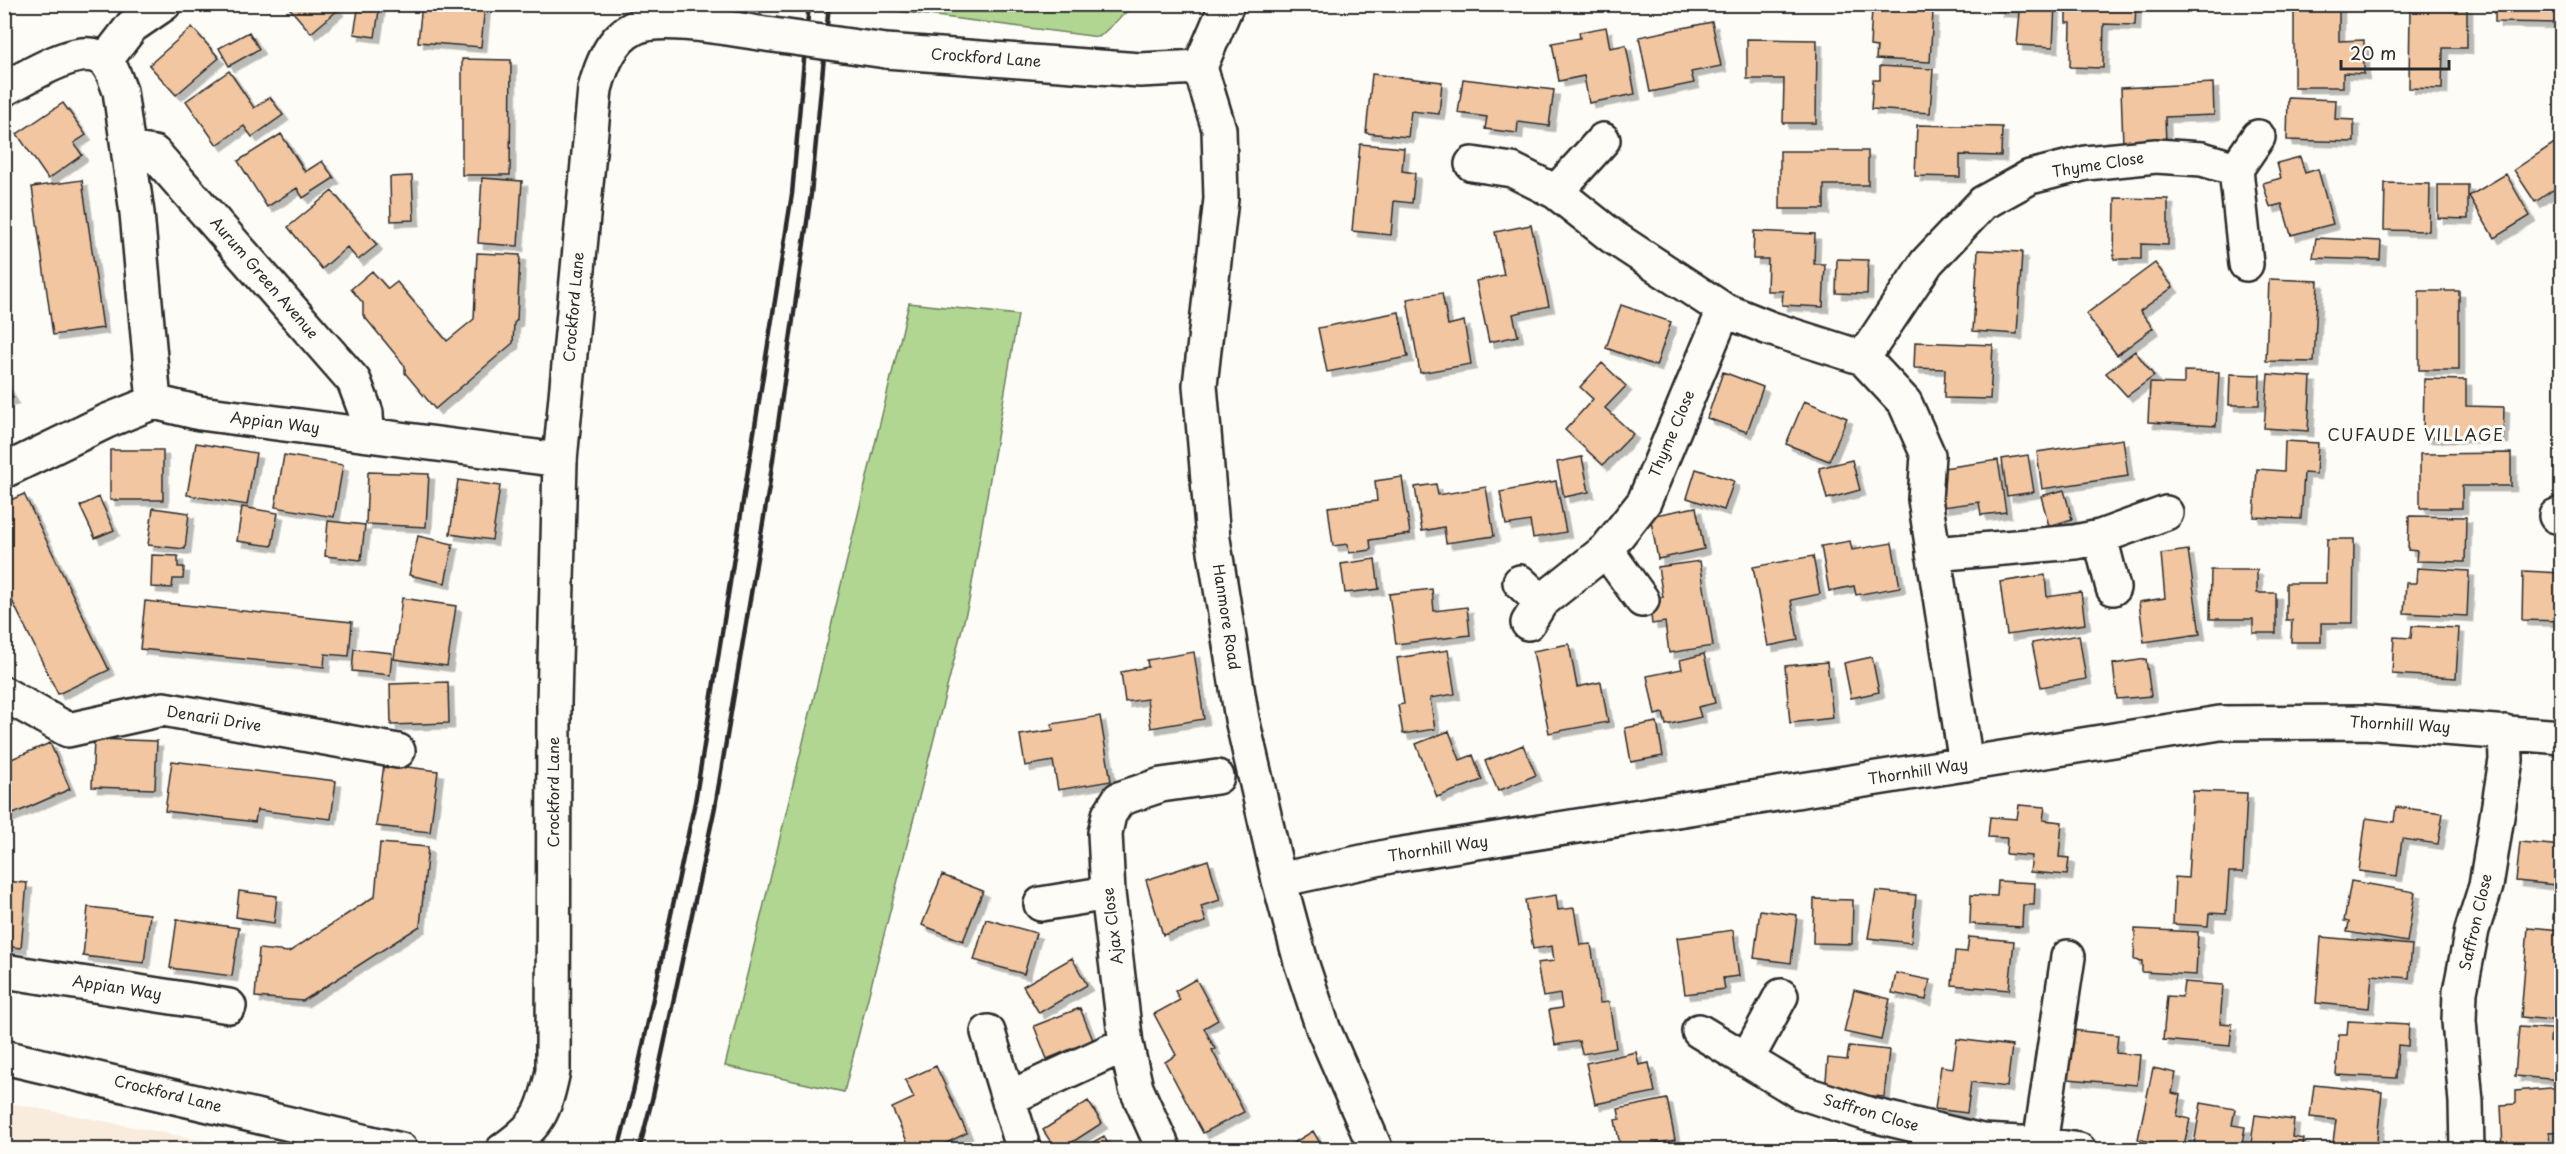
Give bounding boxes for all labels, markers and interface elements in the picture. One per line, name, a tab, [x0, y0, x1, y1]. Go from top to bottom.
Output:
scale bar	[2341, 33, 2449, 71]
text: 20 m	[2350, 39, 2396, 66]
street label: Crockford Lane	[930, 41, 1042, 72]
street label: Thyme Close	[2050, 145, 2145, 182]
street label: Aurum Green Avenue	[206, 211, 325, 343]
street label: Crockford Lane	[556, 251, 589, 363]
street label: Thyme Close	[1642, 386, 1699, 481]
street label: Appian Way	[229, 405, 321, 438]
district label: CUFAUDE VILLAGE	[2328, 422, 2504, 446]
street label: Hanmore Road	[1208, 562, 1247, 671]
street label: Denarii Drive	[165, 699, 263, 736]
street label: Thornhill Way	[2349, 709, 2451, 738]
street label: Crockford Lane	[541, 737, 564, 847]
street label: Thornhill Way	[1866, 751, 1969, 790]
street label: Thornhill Way	[1386, 828, 1489, 867]
street label: Saffron Close	[2452, 871, 2497, 972]
street label: Ajax Close	[1095, 886, 1128, 966]
street label: Appian Way	[71, 968, 164, 1005]
street label: Crockford Lane	[112, 1068, 225, 1117]
street label: Saffron Close	[1821, 1087, 1922, 1136]

